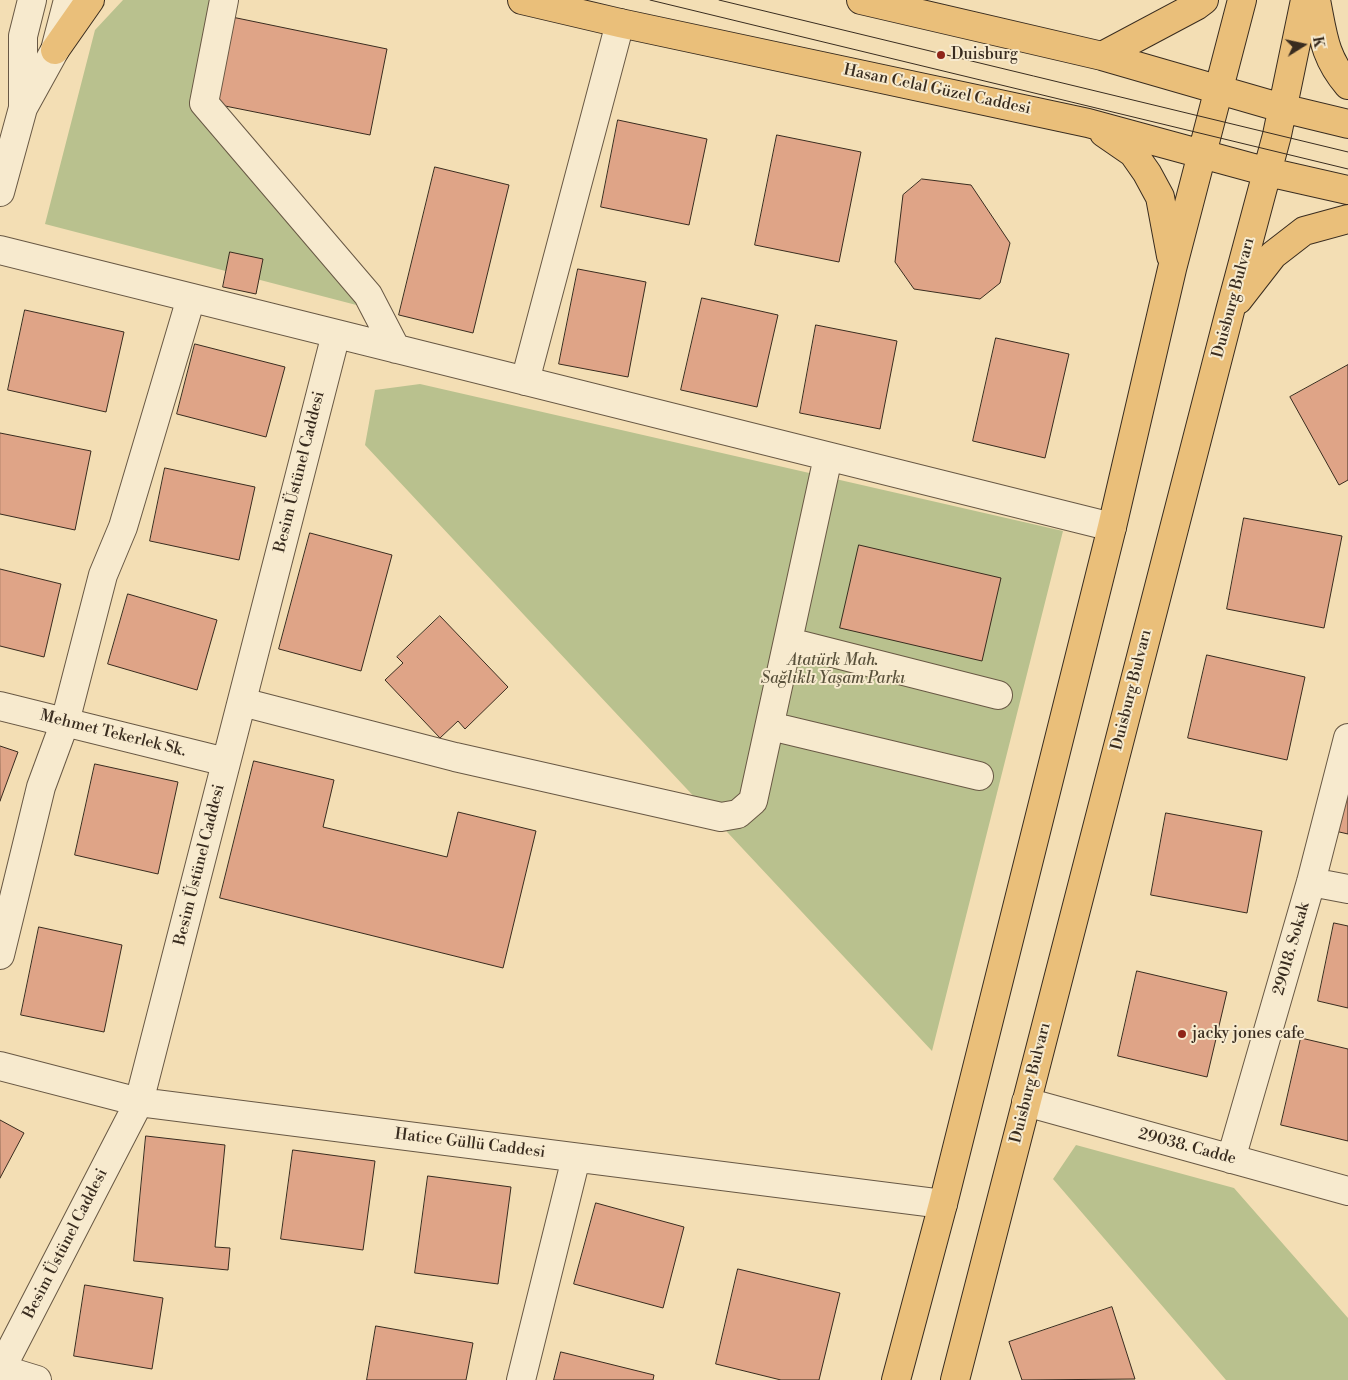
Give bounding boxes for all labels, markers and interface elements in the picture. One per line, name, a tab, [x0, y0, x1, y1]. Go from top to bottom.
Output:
north arrow	[1278, 20, 1328, 70]
text: K	[1308, 35, 1328, 50]
place label: Duisburg	[951, 45, 1018, 65]
marker: Duisburg	[935, 49, 947, 61]
street label: Hasan Celal Güzel Caddesi	[842, 61, 1032, 119]
street label: Duisburg Bulvarı	[1209, 236, 1259, 360]
street label: Besim Üstünel Caddesi	[271, 389, 329, 555]
street label: Duisburg Bulvarı	[1108, 628, 1156, 752]
park label: Atatürk Mah. Sağlıklı Yaşam Parkı	[761, 651, 905, 689]
street label: Mehmet Tekerlek Sk.	[38, 707, 188, 761]
street label: Besim Üstünel Caddesi	[171, 782, 229, 948]
street label: 29018. Sokak	[1270, 900, 1314, 998]
street label: Duisburg Bulvarı	[1007, 1021, 1055, 1145]
place label: jacky jones cafe	[1192, 1024, 1305, 1044]
marker: jacky jones cafe	[1176, 1028, 1188, 1040]
street label: Hatice Güllü Caddesi	[394, 1125, 546, 1163]
street label: 29038. Cadde	[1136, 1125, 1238, 1169]
street label: Besim Üstünel Caddesi	[20, 1166, 112, 1322]

